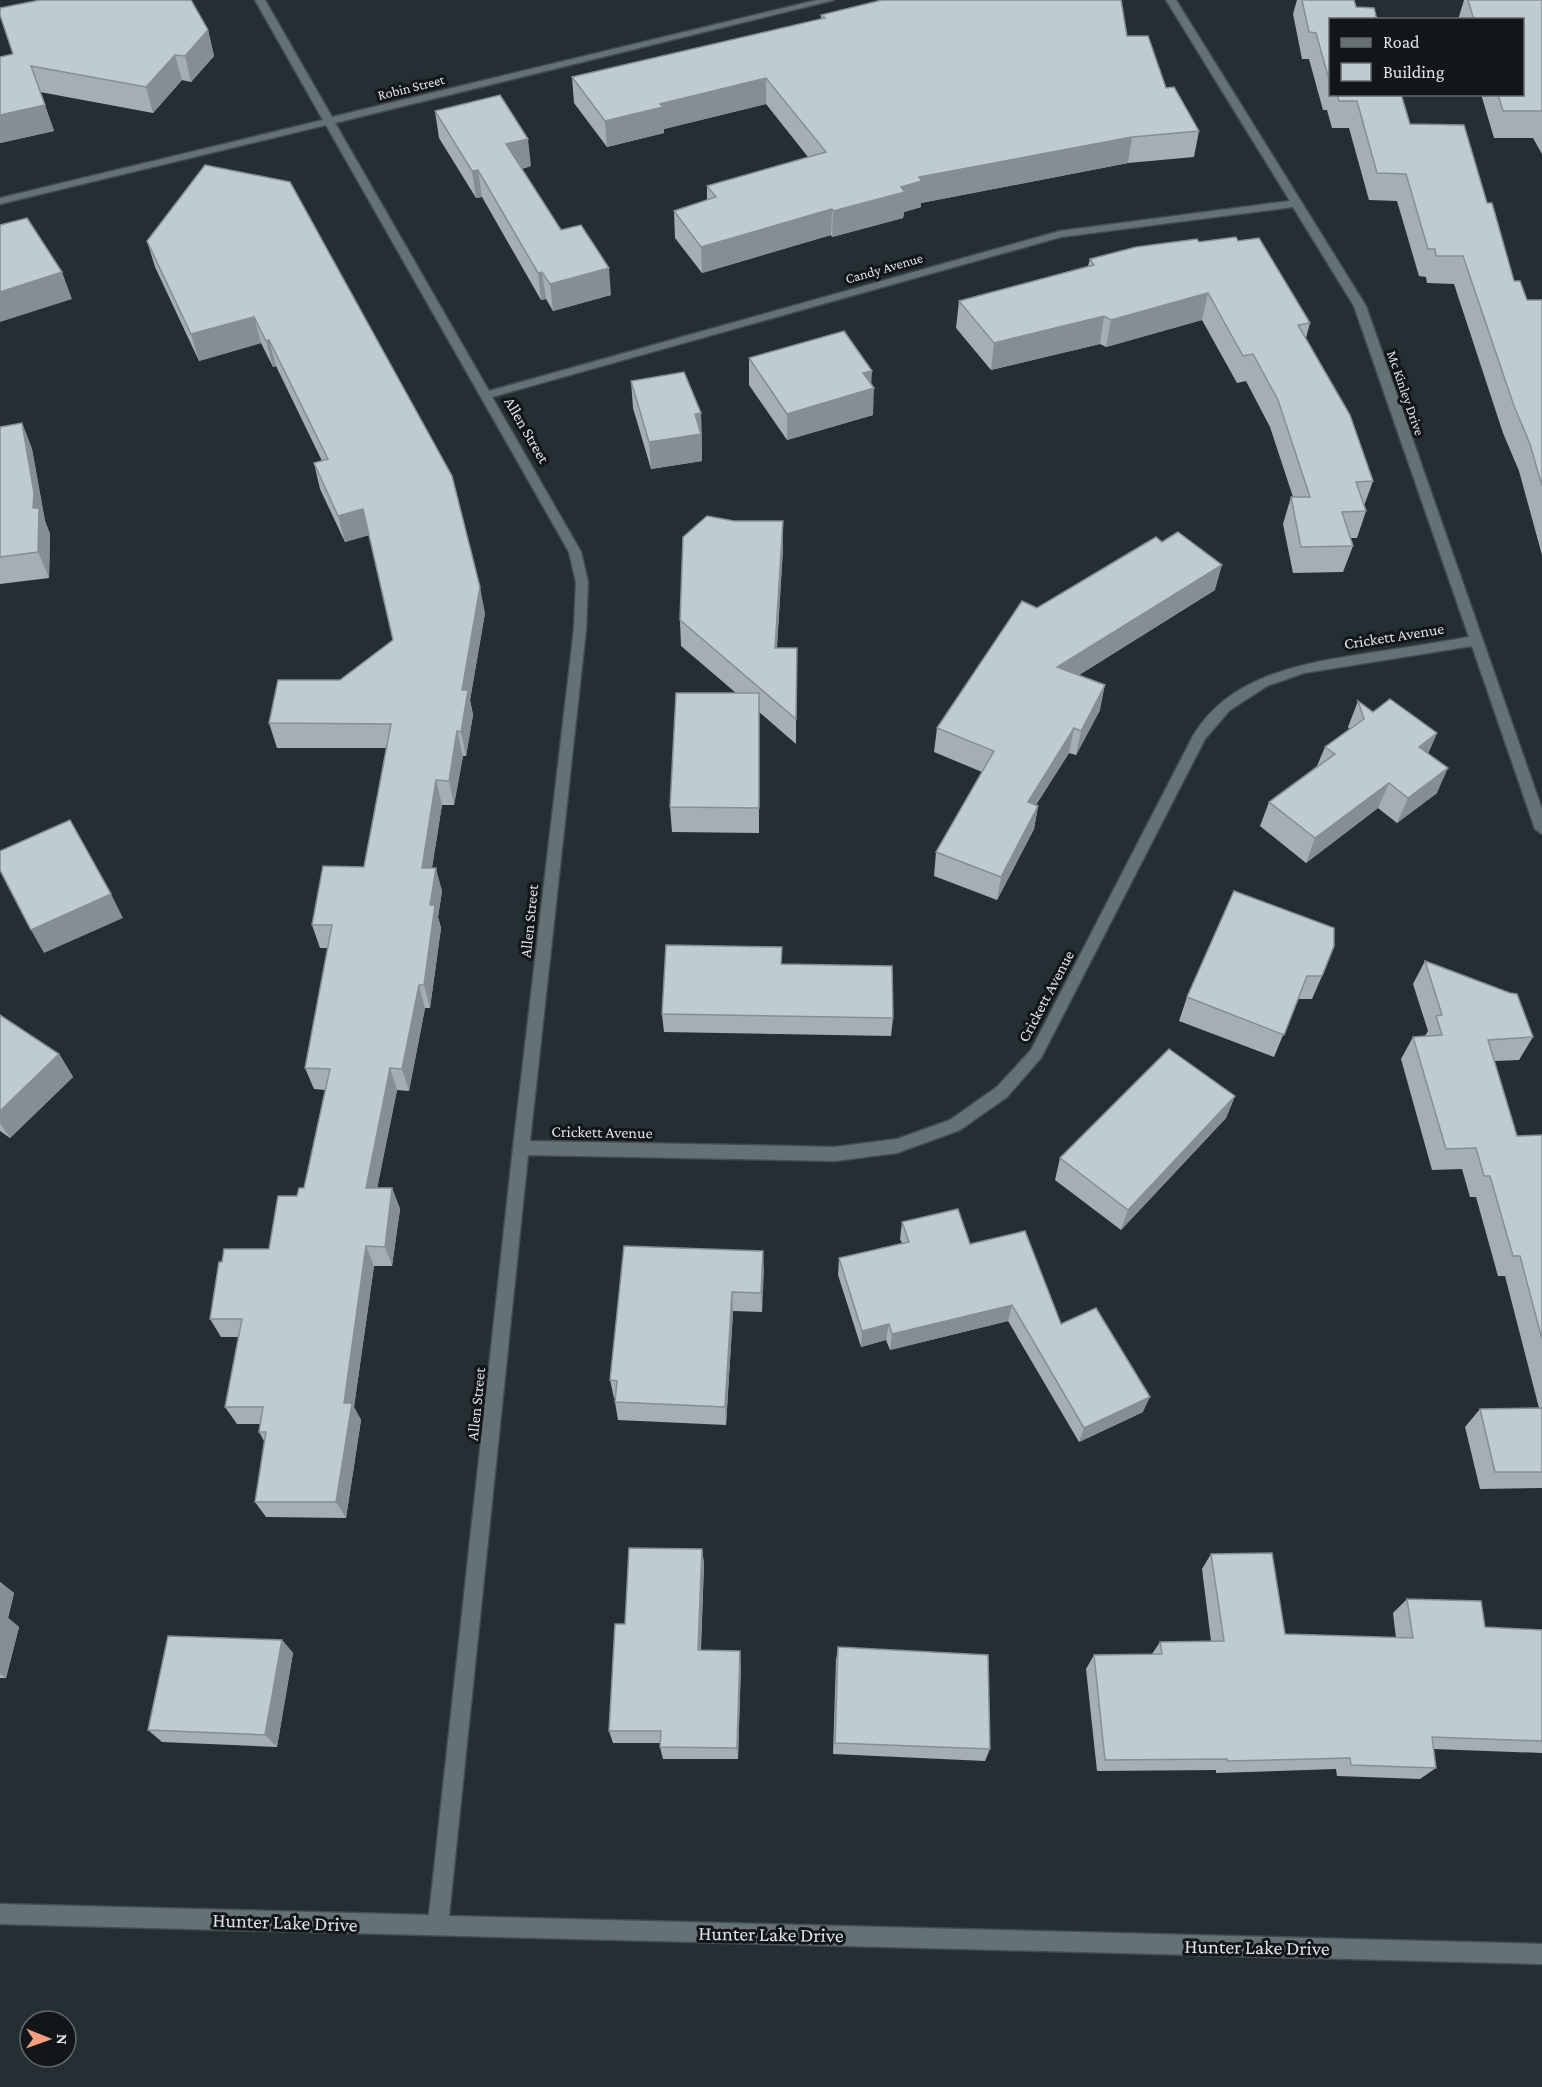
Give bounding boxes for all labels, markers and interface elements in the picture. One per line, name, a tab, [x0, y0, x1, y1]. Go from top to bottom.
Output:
legend	[1329, 18, 1524, 96]
text: Road	[1383, 32, 1420, 52]
text: Building	[1383, 62, 1445, 82]
street label: Robin Street	[376, 71, 446, 103]
street label: Candy Avenue	[843, 249, 925, 287]
street label: Mc Kinley Drive	[1384, 349, 1428, 437]
street label: Allen Street	[501, 394, 553, 467]
street label: Crickett Avenue	[1343, 620, 1445, 652]
street label: Allen Street	[517, 883, 541, 958]
street label: Crickett Avenue	[1015, 947, 1077, 1045]
street label: Crickett Avenue	[551, 1123, 653, 1141]
street label: Allen Street	[464, 1366, 488, 1441]
street label: Hunter Lake Drive	[212, 1908, 358, 1936]
street label: Hunter Lake Drive	[698, 1922, 844, 1946]
street label: Hunter Lake Drive	[1184, 1935, 1330, 1959]
north arrow	[18, 2009, 78, 2069]
text: N	[54, 2034, 71, 2045]

